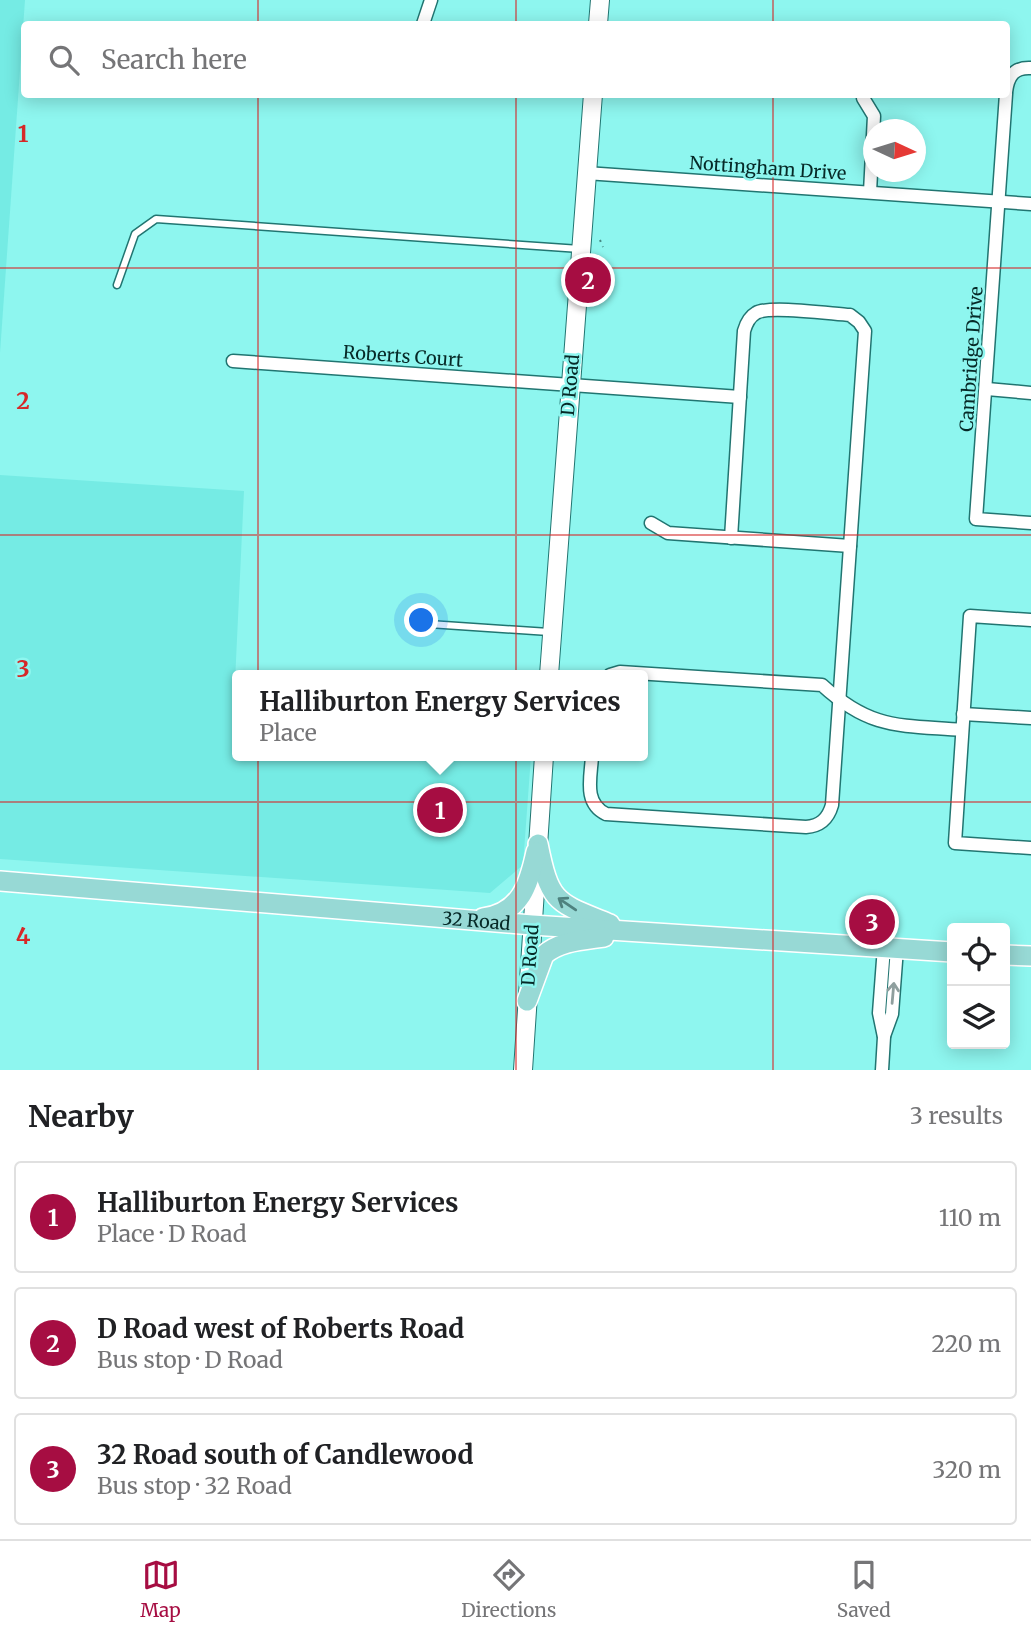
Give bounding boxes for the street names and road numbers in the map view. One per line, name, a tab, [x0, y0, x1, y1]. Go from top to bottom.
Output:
street label: Nottingham Drive	[689, 151, 847, 185]
street label: Cambridge Drive	[954, 286, 988, 432]
street label: Roberts Court	[342, 340, 464, 372]
street label: D Road	[556, 353, 584, 417]
street label: 32 Road	[441, 906, 512, 935]
street label: D Road	[516, 923, 544, 986]

